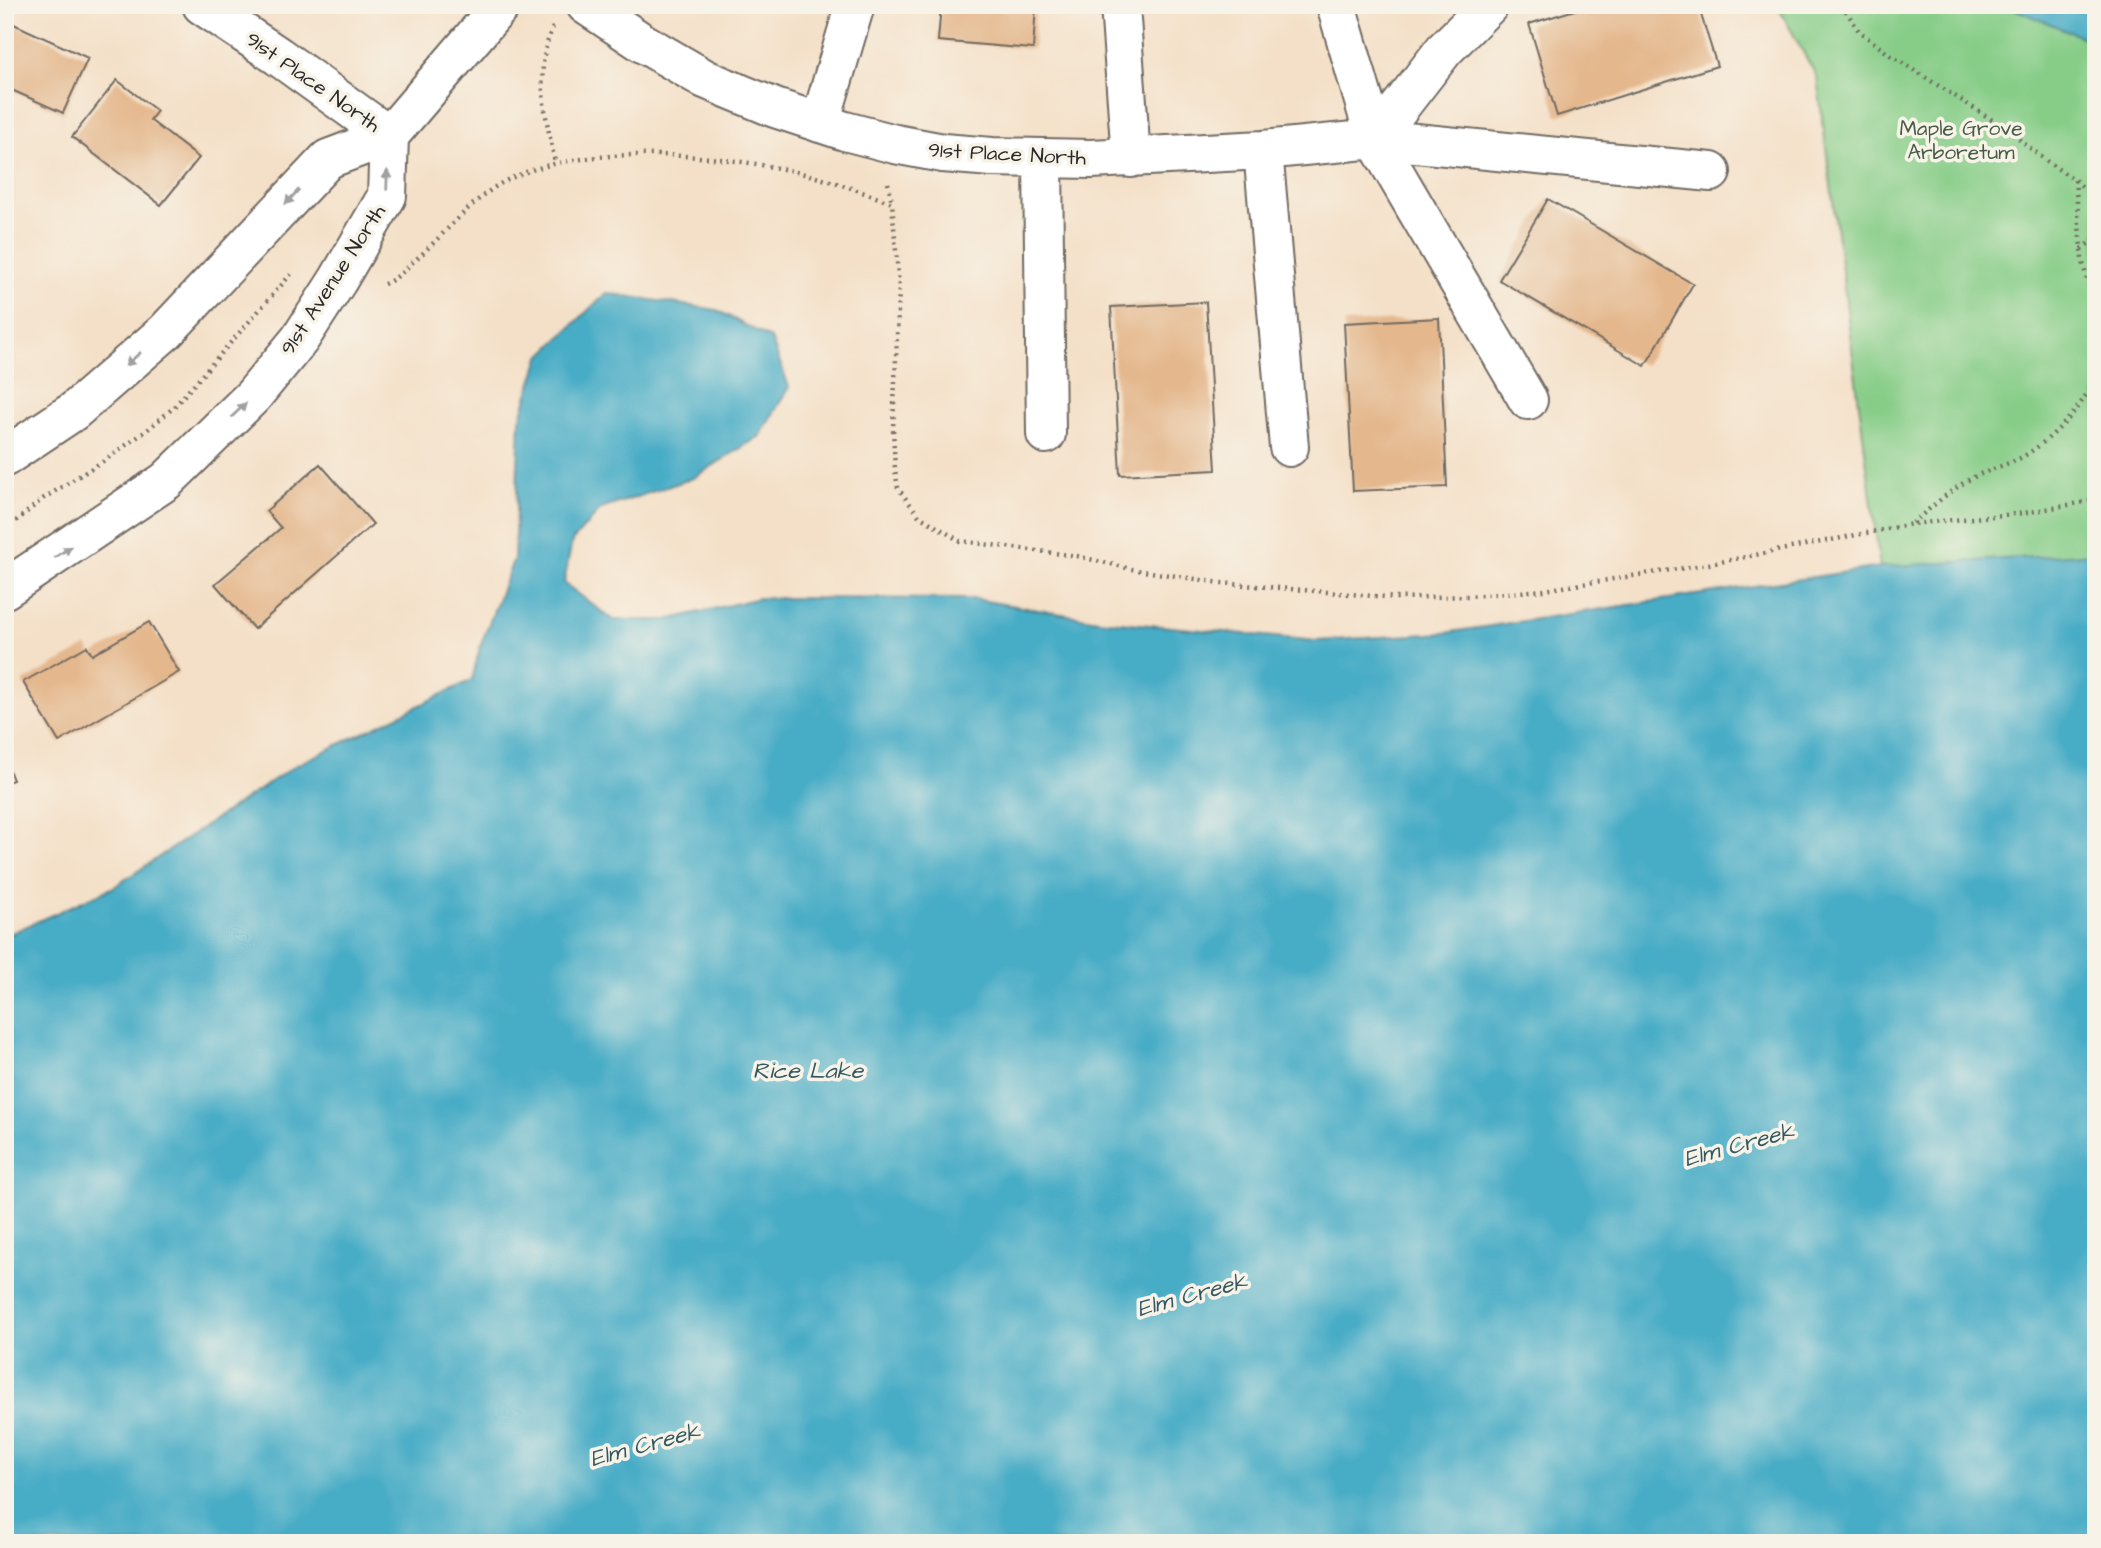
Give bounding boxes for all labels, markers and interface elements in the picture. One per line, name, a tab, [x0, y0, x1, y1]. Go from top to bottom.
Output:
street label: 91st Place North	[240, 25, 387, 140]
park label: Maple Grove Arboretum	[1899, 114, 2023, 167]
street label: 91st Place North	[927, 135, 1087, 173]
one-way arrow	[382, 169, 393, 191]
one-way arrow	[285, 188, 301, 205]
street label: 91st Avenue North	[273, 199, 393, 361]
one-way arrow	[124, 351, 142, 367]
one-way arrow	[230, 402, 247, 418]
one-way arrow	[53, 545, 72, 558]
water label: Rice Lake	[753, 1055, 865, 1087]
water label: Elm Creek	[1681, 1115, 1798, 1175]
water label: Elm Creek	[1134, 1265, 1251, 1325]
water label: Elm Creek	[587, 1415, 704, 1475]

